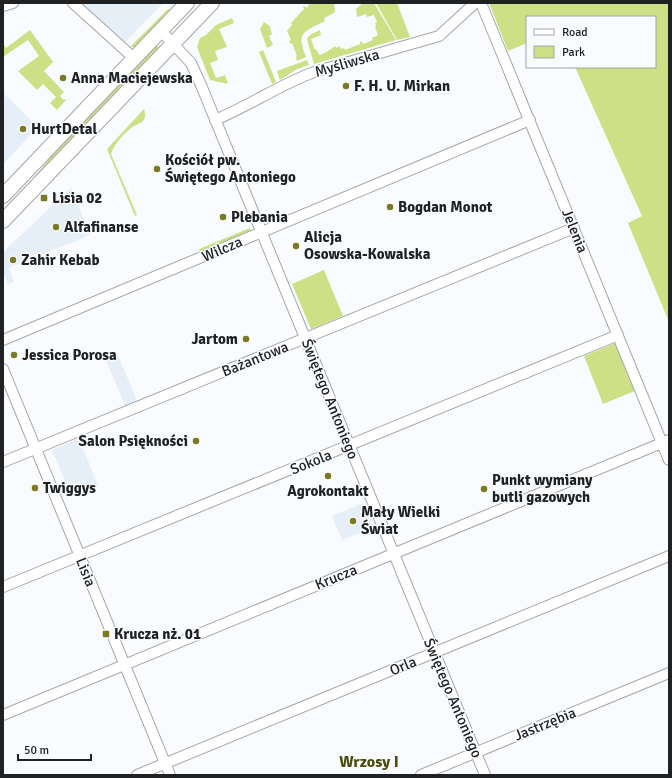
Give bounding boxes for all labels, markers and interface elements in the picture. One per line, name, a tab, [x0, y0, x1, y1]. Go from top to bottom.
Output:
legend	[526, 16, 656, 68]
text: Road	[562, 25, 588, 40]
street label: Myśliwska	[313, 45, 381, 81]
text: Park	[562, 45, 585, 60]
place label: Anna Maciejewska	[71, 69, 193, 87]
marker: Anna Maciejewska	[58, 73, 68, 83]
place label: F. H. U. Mirkan	[354, 77, 450, 95]
marker: F. H. U. Mirkan	[341, 81, 351, 91]
place label: HurtDetal	[31, 120, 97, 138]
marker: HurtDetal	[18, 124, 28, 134]
place label: Kościół pw. Świętego Antoniego	[165, 151, 296, 186]
marker: Kościół pw. Świętego Antoniego	[152, 164, 162, 174]
place label: Lisia 02	[52, 189, 102, 207]
marker: Lisia 02	[39, 193, 49, 203]
place label: Bogdan Monot	[398, 198, 493, 216]
marker: Bogdan Monot	[385, 202, 395, 212]
street label: Jelenia	[558, 206, 592, 256]
place label: Plebania	[231, 208, 288, 226]
marker: Plebania	[218, 212, 228, 222]
place label: Alfafinanse	[64, 218, 138, 236]
marker: Alfafinanse	[51, 222, 61, 232]
place label: Alicja Osowska-Kowalska	[304, 228, 431, 263]
street label: Wilcza	[199, 232, 245, 266]
marker: Alicja Osowska-Kowalska	[291, 241, 301, 251]
place label: Zahir Kebab	[21, 251, 99, 269]
marker: Zahir Kebab	[8, 255, 18, 265]
place label: Jartom	[192, 330, 238, 348]
marker: Jartom	[241, 334, 251, 344]
street label: Świętego Antoniego	[298, 336, 363, 462]
street label: Bażantowa	[219, 338, 291, 380]
place label: Jessica Porosa	[22, 346, 117, 364]
marker: Jessica Porosa	[9, 350, 19, 360]
place label: Salon Psiękności	[79, 432, 188, 450]
marker: Salon Psiękności	[191, 436, 201, 446]
street label: Sokola	[288, 446, 334, 478]
marker: Agrokontakt	[323, 471, 333, 481]
place label: Punkt wymiany butli gazowych	[492, 471, 593, 506]
place label: Twiggys	[43, 479, 96, 497]
place label: Agrokontakt	[287, 482, 369, 500]
marker: Twiggys	[30, 483, 40, 493]
marker: Punkt wymiany butli gazowych	[479, 484, 489, 494]
place label: Mały Wielki Świat	[361, 503, 440, 538]
marker: Mały Wielki Świat	[348, 516, 358, 526]
street label: Lisia	[72, 555, 100, 589]
street label: Krucza	[312, 560, 360, 594]
place label: Krucza nż. 01	[114, 625, 201, 643]
marker: Krucza nż. 01	[101, 629, 111, 639]
street label: Świętego Antoniego	[420, 635, 487, 761]
street label: Orla	[387, 653, 419, 679]
street label: Jastrzębia	[512, 703, 578, 745]
scale bar	[18, 736, 91, 762]
text: 50 m	[24, 743, 49, 758]
district label: Wrzosy I	[339, 752, 399, 772]

